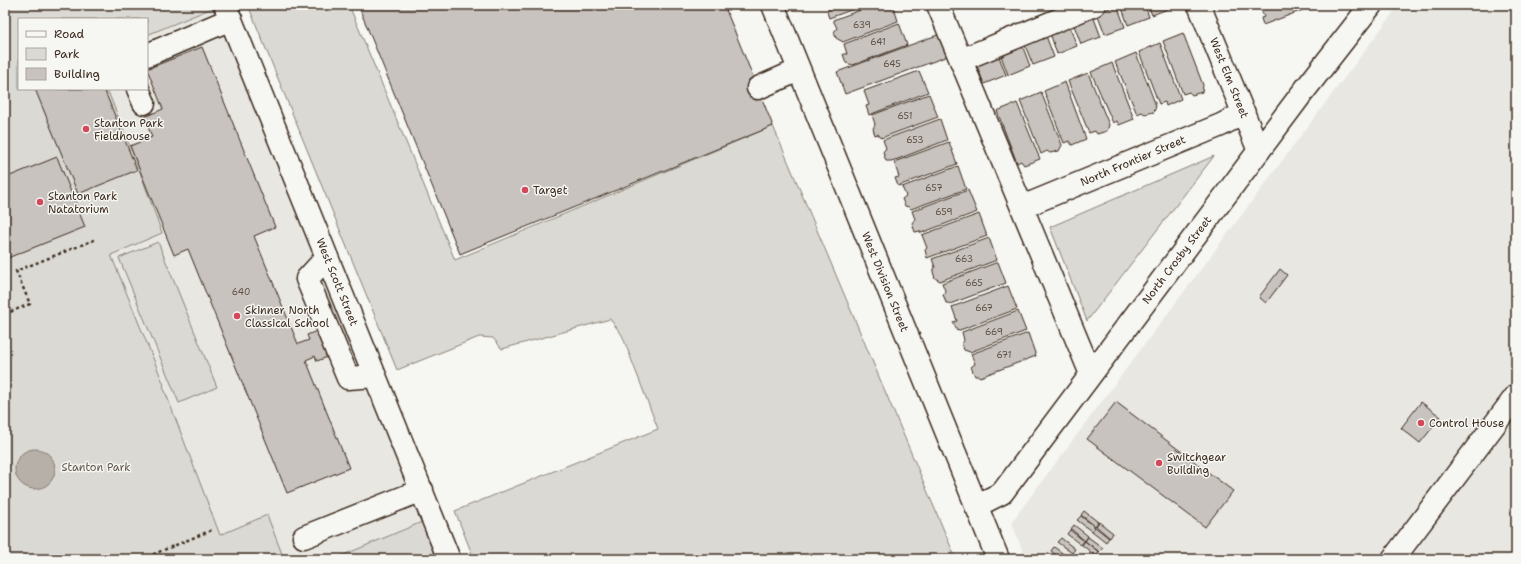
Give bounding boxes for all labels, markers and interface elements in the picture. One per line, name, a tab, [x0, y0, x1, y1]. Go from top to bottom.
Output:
legend	[18, 18, 148, 90]
house number: 639	[853, 19, 871, 31]
text: Road	[54, 26, 85, 42]
street label: West Elm Street	[1206, 35, 1252, 121]
house number: 641	[870, 36, 886, 48]
text: Park	[54, 46, 80, 62]
house number: 645	[883, 58, 901, 70]
text: Building	[54, 66, 100, 82]
house number: 651	[898, 110, 912, 122]
place label: Stanton Park Fieldhouse	[94, 116, 163, 144]
marker: Stanton Park Fieldhouse	[81, 124, 91, 134]
street label: North Frontier Street	[1078, 132, 1188, 190]
house number: 653	[906, 134, 924, 146]
house number: 657	[925, 182, 943, 194]
place label: Target	[533, 183, 568, 198]
marker: Target	[520, 185, 530, 195]
place label: Stanton Park Natatorium	[48, 189, 117, 217]
marker: Stanton Park Natatorium	[35, 197, 45, 207]
house number: 659	[935, 206, 953, 218]
street label: North Crosby Street	[1139, 213, 1215, 307]
street label: West Division Street	[858, 230, 912, 334]
street label: West Scott Street	[313, 236, 362, 328]
house number: 663	[955, 253, 973, 265]
house number: 665	[965, 277, 983, 289]
house number: 640	[232, 286, 250, 298]
house number: 667	[975, 302, 993, 314]
place label: Skinner North Classical School	[245, 303, 330, 331]
marker: Skinner North Classical School	[232, 311, 242, 321]
house number: 669	[985, 326, 1003, 338]
house number: 671	[997, 349, 1011, 361]
place label: Control House	[1429, 416, 1504, 431]
marker: Control House	[1416, 418, 1426, 428]
place label: Switchgear Building	[1167, 450, 1226, 478]
marker: Switchgear Building	[1154, 458, 1164, 468]
park label: Stanton Park	[61, 460, 131, 475]

